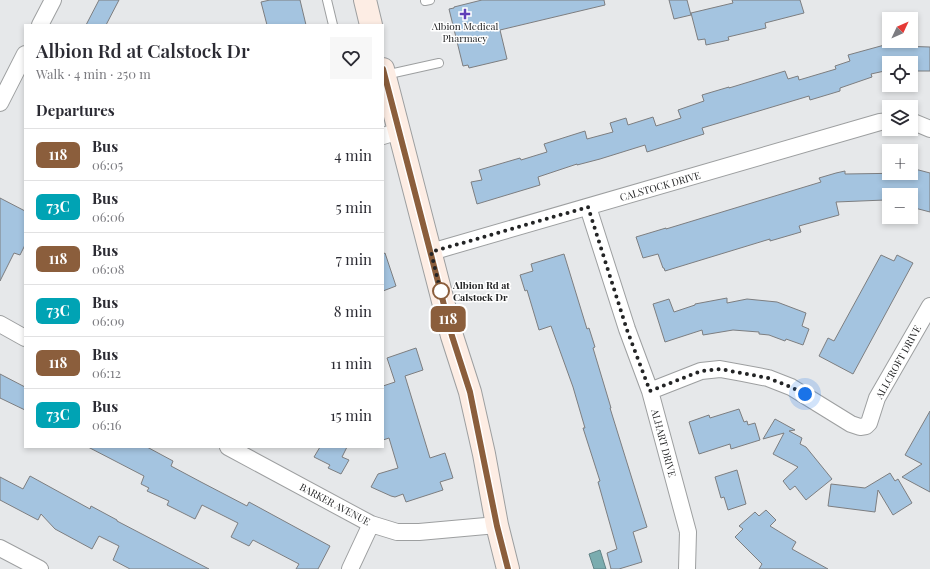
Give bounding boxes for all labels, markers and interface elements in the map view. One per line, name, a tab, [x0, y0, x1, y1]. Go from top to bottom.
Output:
marker: Albion Medical Pharmacy	[460, 9, 470, 19]
north arrow	[882, 12, 918, 48]
map controls	[882, 12, 918, 224]
place label: Albion Medical Pharmacy	[431, 19, 498, 45]
text: Albion Rd at Calstock Dr	[36, 37, 250, 63]
button: heart	[330, 37, 372, 79]
button: locate	[882, 56, 918, 92]
text: Walk · 4 min · 250 m	[36, 65, 151, 82]
text: Departures	[36, 100, 115, 120]
button: layers	[882, 100, 918, 136]
text: Bus	[92, 136, 118, 156]
button: +	[882, 144, 918, 180]
text: 118	[49, 145, 67, 164]
text: 4 min	[334, 145, 372, 165]
text: 06:05	[92, 156, 123, 173]
street label: CALSTOCK DRIVE	[618, 168, 702, 204]
text: Bus	[92, 188, 118, 208]
button: −	[882, 188, 918, 224]
text: 73C	[46, 197, 70, 216]
text: 5 min	[336, 197, 372, 217]
text: 06:06	[92, 208, 125, 225]
text: Bus	[92, 240, 118, 260]
text: 118	[49, 249, 67, 268]
text: 7 min	[336, 249, 372, 269]
text: 06:08	[92, 260, 125, 277]
place label: Albion Rd at Calstock Dr	[452, 278, 510, 304]
marker: Albion Rd at Calstock Dr	[432, 282, 450, 300]
text: Bus	[92, 292, 118, 312]
text: 73C	[46, 301, 70, 320]
text: 8 min	[334, 301, 372, 321]
line badge: 118	[425, 306, 471, 332]
text: 118	[439, 309, 457, 328]
text: 06:09	[92, 312, 124, 329]
street label: ALLCROFT DRIVE	[871, 323, 924, 402]
text: Bus	[92, 344, 118, 364]
text: 118	[49, 353, 67, 372]
text: 11 min	[330, 353, 372, 373]
text: 06:12	[92, 364, 121, 381]
your location	[795, 384, 815, 404]
text: Bus	[92, 396, 118, 416]
text: 73C	[46, 405, 70, 424]
text: 15 min	[330, 405, 372, 425]
street label: ALHART DRIVE	[648, 406, 680, 479]
text: 06:16	[92, 416, 122, 433]
street label: BARKER AVENUE	[297, 479, 373, 529]

